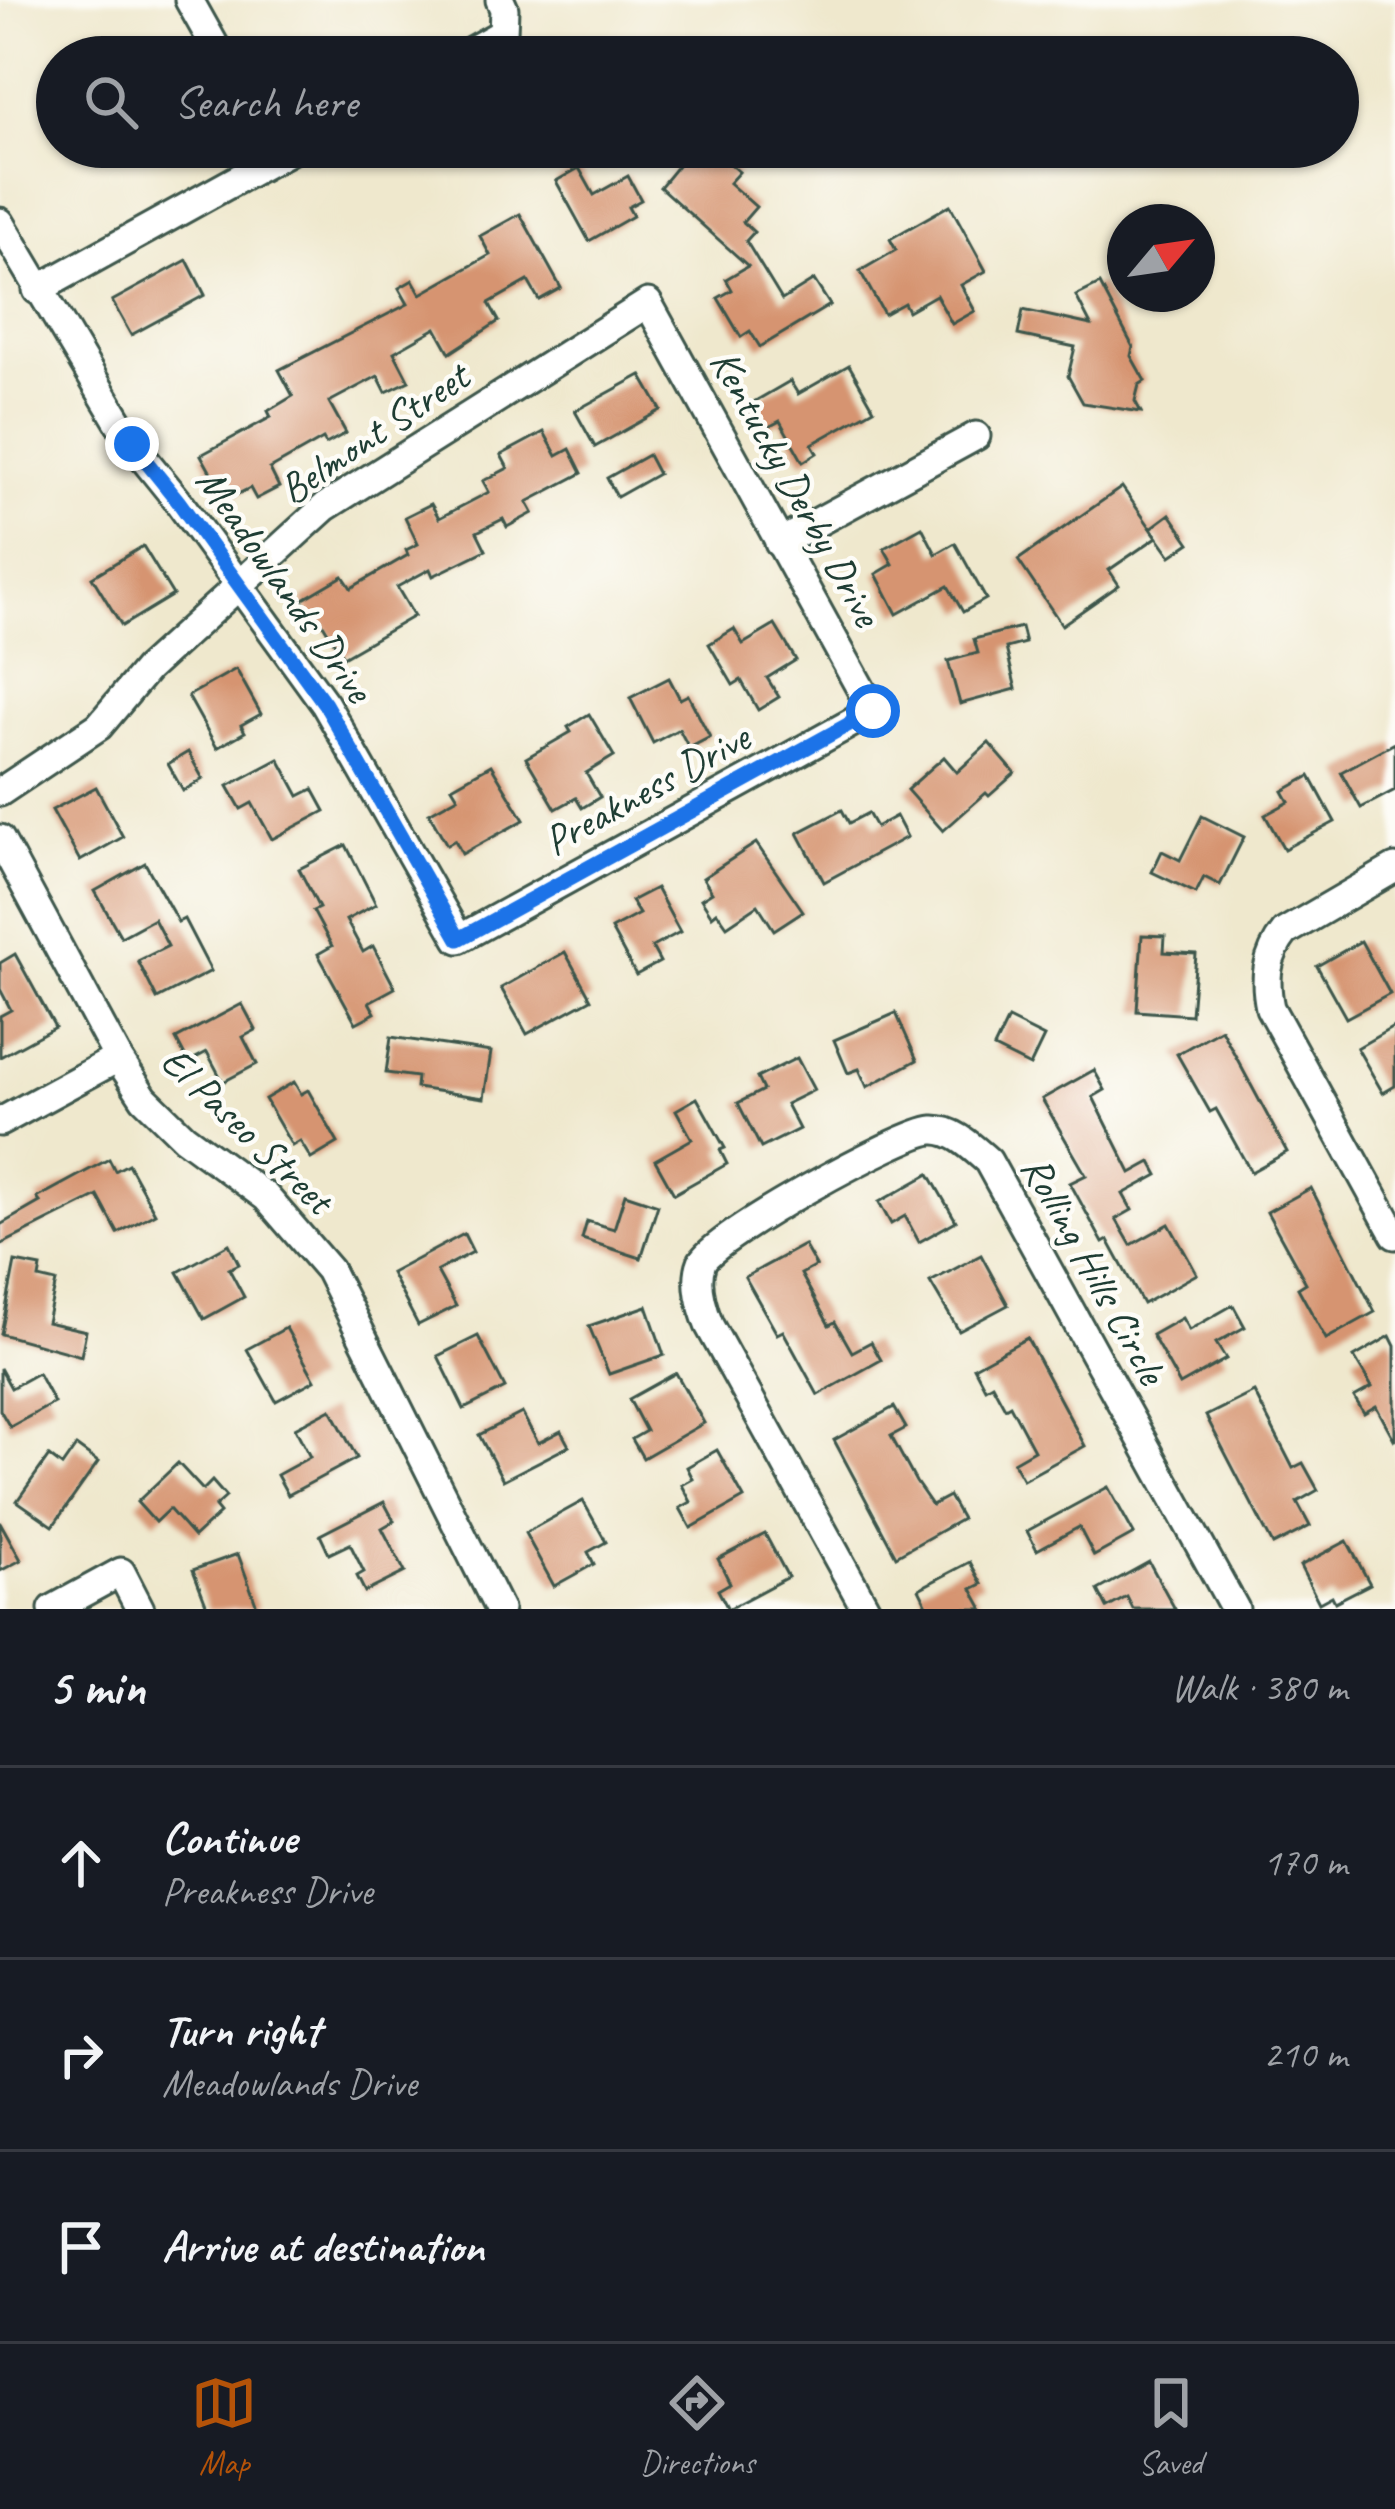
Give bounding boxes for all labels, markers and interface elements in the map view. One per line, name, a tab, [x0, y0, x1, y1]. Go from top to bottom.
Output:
search box	[36, 36, 1359, 168]
icon: search	[78, 69, 144, 135]
text: Search here	[174, 74, 357, 131]
north arrow	[1107, 204, 1215, 312]
street label: Kentucky Derby Drive	[698, 340, 895, 637]
street label: Belmont Street	[269, 348, 482, 516]
route end	[105, 417, 159, 471]
street label: Meadowlands Drive	[184, 457, 387, 714]
route start	[846, 684, 900, 738]
street label: Preakness Drive	[535, 710, 761, 868]
street label: El Paseo Street	[150, 1035, 347, 1228]
street label: Rolling Hills Circle	[1009, 1146, 1179, 1395]
text: 5 min	[48, 1655, 145, 1719]
text: Walk · 380 m	[1171, 1663, 1347, 1712]
text: Continue	[162, 1810, 296, 1867]
icon: ahead	[48, 1830, 114, 1896]
text: 170 m	[1263, 1838, 1347, 1887]
text: Preakness Drive	[162, 1867, 373, 1916]
text: Turn right	[162, 2002, 320, 2059]
icon: right	[48, 2022, 114, 2088]
text: 210 m	[1263, 2030, 1347, 2079]
text: Meadowlands Drive	[162, 2059, 417, 2108]
icon: arrive	[48, 2214, 114, 2280]
text: Arrive at destination	[162, 2218, 484, 2275]
tab: Map	[191, 2370, 257, 2484]
tab: Directions	[640, 2370, 755, 2484]
tab: Saved	[1138, 2370, 1204, 2484]

